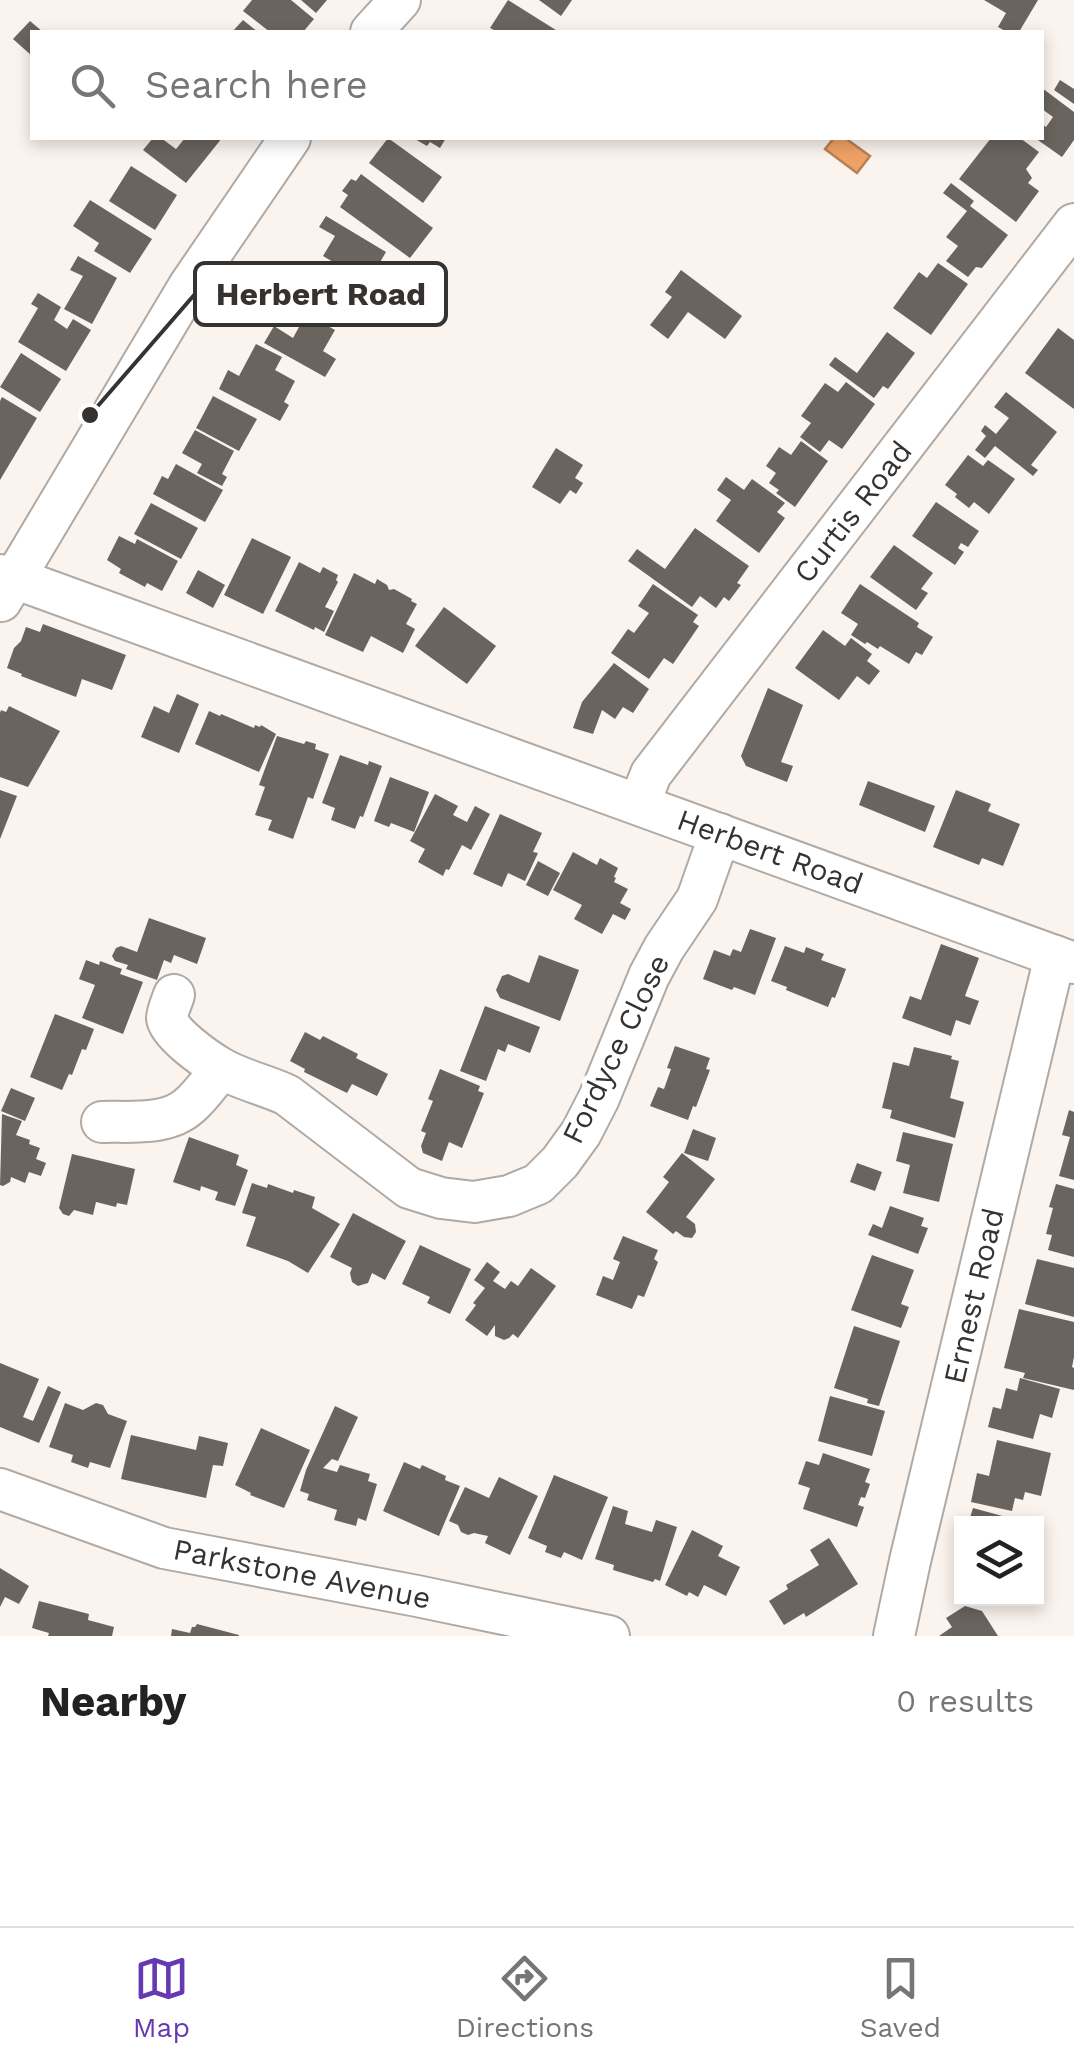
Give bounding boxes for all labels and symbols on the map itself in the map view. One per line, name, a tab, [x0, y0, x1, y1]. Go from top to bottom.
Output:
callout: Herbert Road	[195, 263, 446, 325]
text: Herbert Road	[216, 275, 426, 313]
street label: Curtis Road	[786, 434, 919, 590]
street label: Herbert Road	[673, 802, 868, 901]
street label: Fordyce Close	[555, 949, 676, 1149]
street label: Ernest Road	[936, 1205, 1011, 1387]
street label: Parkstone Avenue	[170, 1531, 434, 1616]

